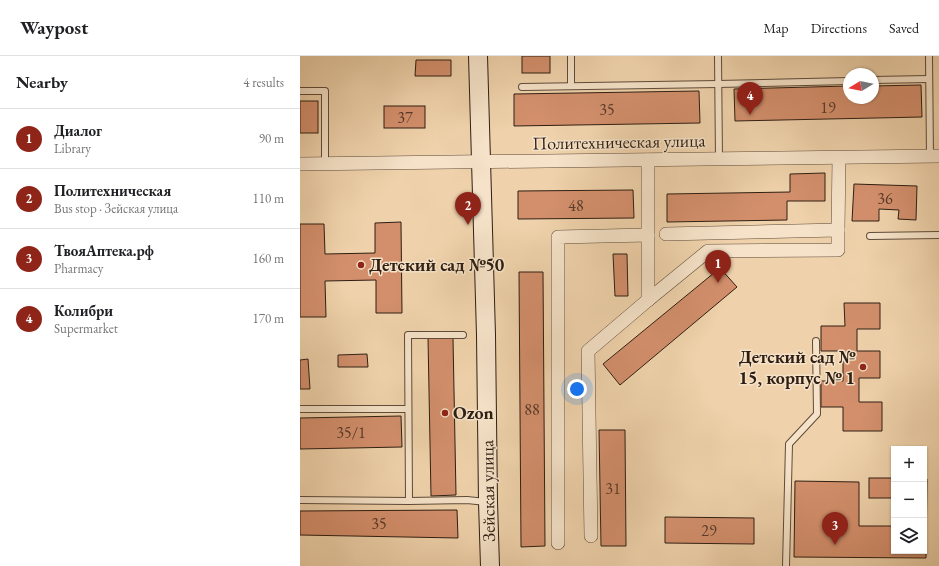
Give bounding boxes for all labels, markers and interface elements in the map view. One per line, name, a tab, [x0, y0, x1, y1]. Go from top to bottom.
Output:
text: Waypost	[20, 15, 88, 40]
text: Map	[763, 19, 789, 37]
text: Directions	[811, 19, 867, 37]
text: Saved	[889, 19, 919, 37]
north arrow	[843, 68, 879, 104]
text: Nearby	[16, 71, 68, 93]
text: 4 results	[243, 74, 284, 91]
pin: 4	[737, 82, 763, 115]
house number: 19	[820, 97, 836, 118]
house number: 35	[599, 99, 615, 120]
house number: 37	[397, 107, 413, 128]
text: Диалог	[54, 121, 102, 140]
street label: Политехническая улица	[532, 128, 707, 155]
text: 1	[26, 130, 32, 147]
text: 90 m	[259, 130, 284, 147]
text: Library	[54, 140, 91, 157]
text: Политехническая	[54, 181, 171, 200]
house number: 36	[877, 188, 893, 209]
text: 2	[26, 190, 32, 207]
text: 110 m	[253, 190, 284, 207]
pin: 2	[455, 192, 481, 225]
house number: 48	[568, 195, 584, 216]
text: Bus stop · Зейская улица	[54, 200, 178, 217]
text: ТвояАптека.рф	[54, 241, 154, 260]
text: 3	[26, 250, 32, 267]
text: 160 m	[253, 250, 284, 267]
pin: 1	[705, 250, 731, 283]
place label: Детский сад №50	[369, 253, 505, 276]
text: Pharmacy	[54, 260, 103, 277]
marker: Детский сад №50	[356, 260, 366, 270]
text: Колибри	[54, 301, 113, 320]
text: 4	[26, 310, 32, 327]
text: 170 m	[253, 310, 284, 327]
text: Supermarket	[54, 320, 118, 337]
place label: Детский сад № 15, корпус № 1	[738, 345, 856, 389]
marker: Детский сад № 15, корпус № 1	[858, 362, 868, 372]
your location	[567, 379, 587, 399]
house number: 88	[524, 399, 540, 420]
place label: Ozon	[453, 401, 494, 424]
marker: Ozon	[440, 408, 450, 418]
house number: 35/1	[336, 422, 366, 443]
street label: Зейская улица	[475, 439, 500, 542]
map controls	[891, 446, 927, 554]
button: +	[891, 446, 927, 482]
house number: 31	[605, 478, 621, 499]
button: −	[891, 482, 927, 518]
pin: 3	[822, 512, 848, 545]
house number: 35	[371, 513, 387, 534]
button: layers	[891, 518, 927, 554]
house number: 29	[701, 520, 717, 541]

